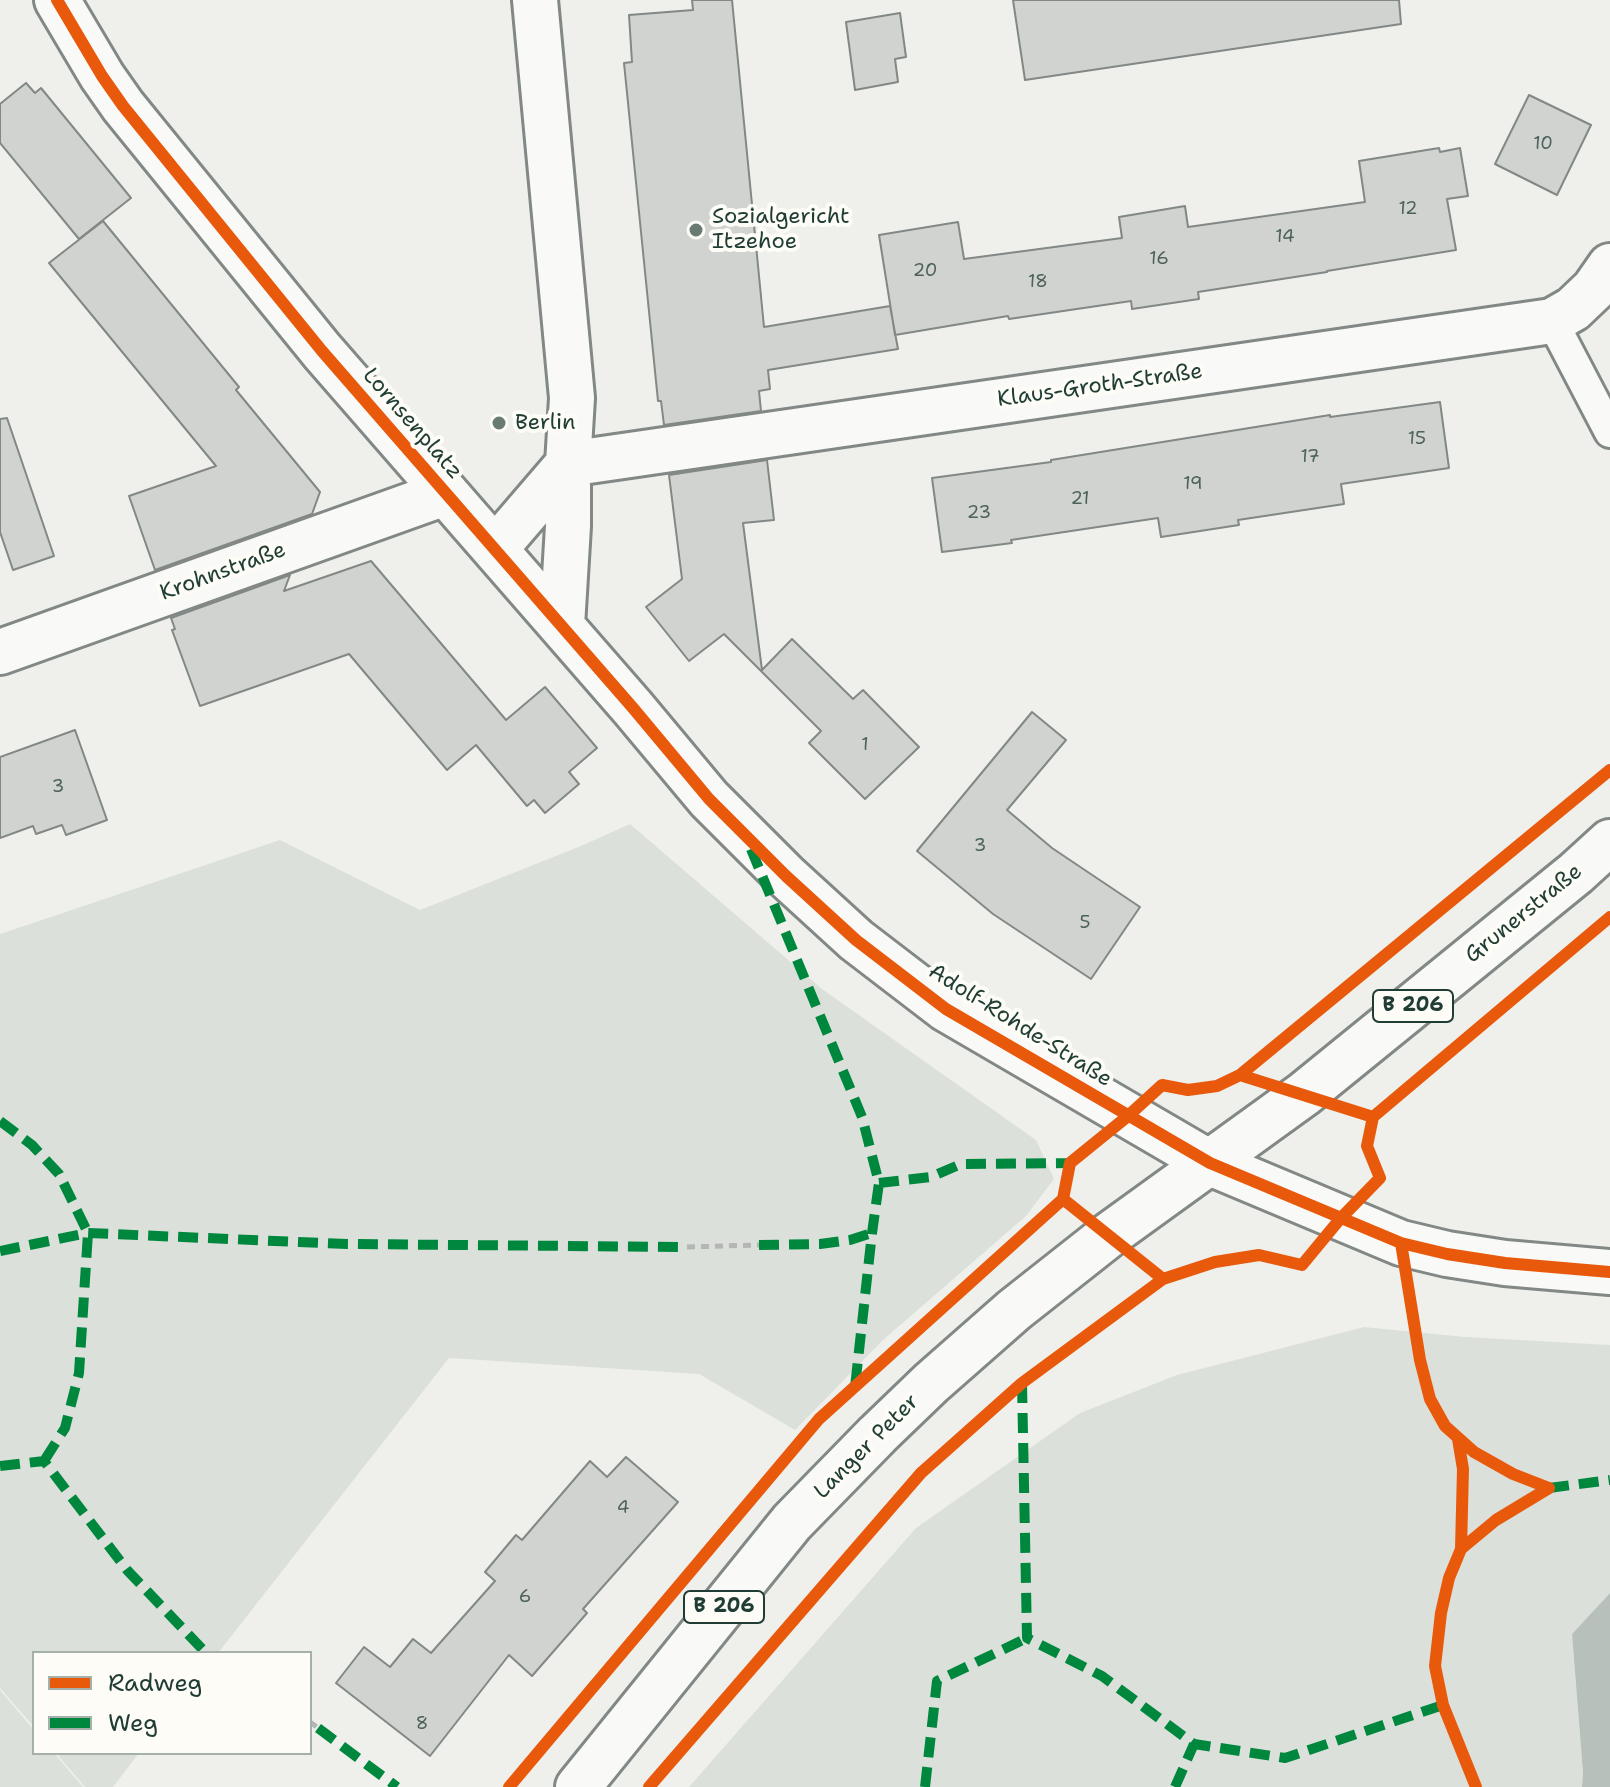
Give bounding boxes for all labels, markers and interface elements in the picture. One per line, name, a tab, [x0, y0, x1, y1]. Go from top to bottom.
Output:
house number: 10	[1533, 133, 1553, 155]
house number: 12	[1398, 198, 1418, 220]
place label: Sozialgericht Itzehoe	[712, 204, 850, 256]
marker: Sozialgericht Itzehoe	[687, 221, 705, 239]
house number: 14	[1275, 226, 1295, 248]
house number: 16	[1149, 248, 1169, 270]
house number: 20	[913, 260, 937, 282]
house number: 18	[1028, 271, 1048, 293]
street label: Klaus-Groth-Straße	[996, 359, 1204, 413]
street label: Lornsenplatz	[356, 363, 468, 485]
place label: Berlin	[515, 410, 575, 436]
marker: Berlin	[490, 414, 508, 432]
house number: 15	[1408, 428, 1426, 450]
house number: 17	[1300, 446, 1320, 468]
house number: 19	[1183, 473, 1203, 495]
house number: 21	[1070, 488, 1090, 510]
house number: 23	[967, 502, 991, 524]
street label: Krohnstraße	[157, 537, 289, 607]
house number: 1	[861, 734, 869, 756]
house number: 3	[52, 776, 64, 798]
house number: 3	[974, 835, 986, 857]
street label: Grunerstraße	[1460, 859, 1588, 969]
house number: 5	[1079, 912, 1091, 934]
street label: Adolf-Rohde-Straße	[923, 959, 1117, 1093]
road number: B 206	[1373, 990, 1453, 1022]
street label: Langer Peter	[809, 1389, 925, 1505]
house number: 4	[617, 1497, 629, 1519]
house number: 6	[519, 1586, 531, 1608]
road number: B 206	[684, 1591, 764, 1623]
legend	[32, 1651, 312, 1755]
text: Radweg	[108, 1667, 202, 1699]
text: Weg	[108, 1707, 158, 1739]
house number: 8	[416, 1713, 428, 1735]

